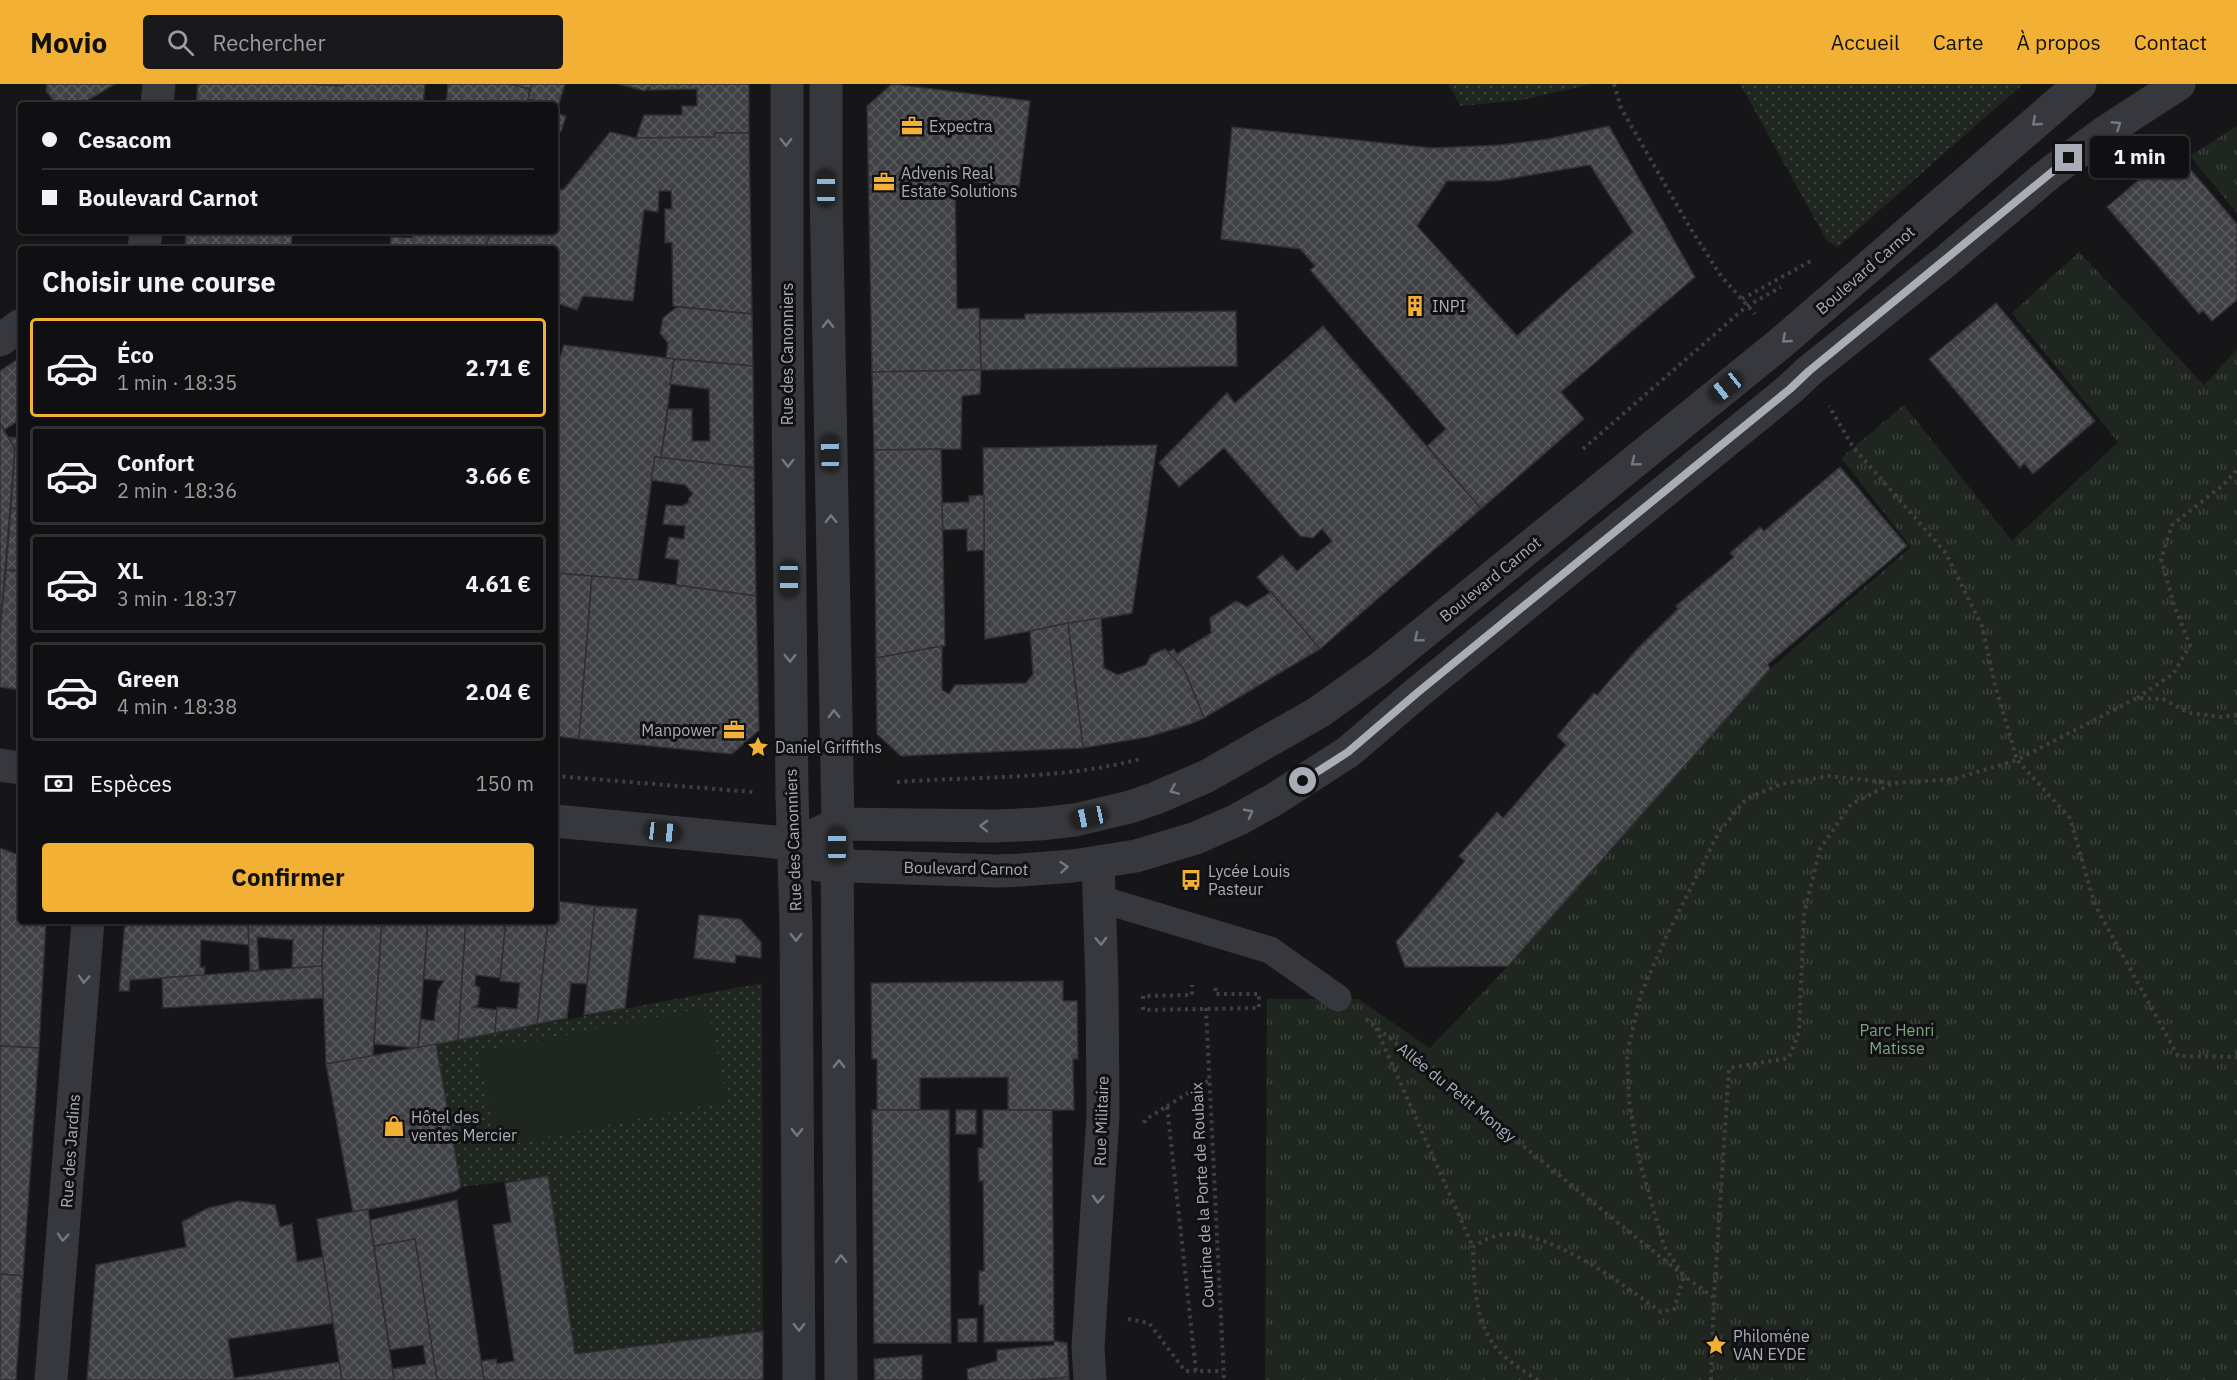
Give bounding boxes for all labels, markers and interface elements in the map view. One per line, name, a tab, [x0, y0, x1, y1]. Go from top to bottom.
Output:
search box	[143, 15, 563, 69]
text: Movio	[30, 24, 107, 61]
icon: search	[164, 26, 197, 59]
text: Rechercher	[212, 28, 326, 57]
text: Accueil	[1831, 28, 1900, 56]
text: Carte	[1933, 28, 1984, 56]
text: À propos	[2017, 28, 2101, 56]
text: Contact	[2134, 28, 2207, 56]
office icon: Expectra	[900, 114, 924, 138]
one-way arrow	[2031, 114, 2042, 125]
place label: Expectra	[929, 116, 993, 136]
one-way arrow	[2111, 120, 2121, 132]
text: Cesacom	[78, 125, 172, 154]
callout: 1 min	[2090, 137, 2189, 179]
one-way arrow	[780, 138, 792, 147]
text: 1 min	[2113, 143, 2166, 170]
route end	[2055, 144, 2082, 171]
place label: Advenis Real Estate Solutions	[901, 163, 1017, 201]
car	[817, 170, 835, 206]
office icon: Advenis Real Estate Solutions	[872, 170, 896, 194]
text: Boulevard Carnot	[78, 183, 258, 212]
street label: Boulevard Carnot	[1811, 222, 1919, 318]
text: Choisir une course	[42, 264, 276, 299]
street label: Rue des Canonniers	[777, 283, 797, 425]
building icon: INPI	[1403, 294, 1427, 318]
place label: INPI	[1432, 296, 1466, 316]
one-way arrow	[822, 320, 834, 329]
one-way arrow	[1782, 332, 1792, 343]
text: Éco	[117, 340, 154, 369]
icon: car	[45, 341, 99, 395]
text: 2.71 €	[466, 353, 531, 382]
text: 1 min · 18:35	[117, 369, 237, 396]
car	[1706, 369, 1746, 405]
car	[821, 435, 839, 471]
text: Confort	[117, 448, 195, 477]
icon: car	[45, 449, 99, 503]
one-way arrow	[1630, 455, 1641, 466]
one-way arrow	[782, 459, 794, 468]
text: 3.66 €	[466, 461, 531, 490]
text: 2 min · 18:36	[117, 477, 237, 504]
one-way arrow	[825, 515, 837, 524]
street label: Boulevard Carnot	[1435, 532, 1545, 626]
text: XL	[117, 556, 143, 585]
icon: car	[45, 557, 99, 611]
car	[780, 561, 798, 597]
text: 4.61 €	[466, 569, 531, 598]
text: 3 min · 18:37	[117, 585, 237, 612]
one-way arrow	[1414, 630, 1425, 641]
one-way arrow	[784, 654, 796, 663]
text: Green	[117, 664, 179, 693]
icon: car	[45, 665, 99, 719]
text: 2.04 €	[466, 677, 531, 706]
text: 4 min · 18:38	[117, 693, 237, 720]
one-way arrow	[828, 710, 841, 719]
office icon: Manpower	[722, 718, 746, 742]
place label: Manpower	[641, 720, 717, 740]
place icon: Daniel Griffiths	[746, 735, 770, 759]
place label: Daniel Griffiths	[775, 737, 882, 757]
icon: cash	[42, 767, 75, 800]
route start	[1289, 767, 1316, 794]
street label: Rue des Canonniers	[781, 768, 805, 912]
text: Espèces	[90, 769, 172, 798]
text: 150 m	[476, 770, 534, 797]
one-way arrow	[1169, 783, 1180, 795]
car	[1070, 804, 1108, 830]
one-way arrow	[1243, 809, 1254, 820]
one-way arrow	[979, 820, 988, 832]
car	[644, 821, 682, 843]
car	[828, 827, 846, 863]
button: Confirmer	[42, 843, 534, 912]
street label: Boulevard Carnot	[904, 857, 1028, 879]
one-way arrow	[1059, 861, 1068, 874]
place label: Lycée Louis Pasteur	[1208, 861, 1290, 899]
bus stop icon: Lycée Louis Pasteur	[1179, 868, 1203, 892]
one-way arrow	[790, 933, 802, 942]
one-way arrow	[1095, 937, 1107, 946]
one-way arrow	[78, 975, 91, 984]
park label: Parc Henri Matisse	[1860, 1020, 1934, 1058]
street label: Allée du Petit Mongy	[1394, 1038, 1520, 1146]
one-way arrow	[833, 1059, 845, 1068]
street label: Rue Militaire	[1089, 1075, 1113, 1166]
street label: Courtine de la Porte de Roubaix	[1186, 1082, 1218, 1308]
street label: Rue des Jardins	[56, 1093, 84, 1209]
place label: Hôtel des ventes Mercier	[411, 1107, 517, 1145]
shop icon: Hôtel des ventes Mercier	[382, 1114, 406, 1138]
one-way arrow	[791, 1128, 804, 1137]
one-way arrow	[1092, 1195, 1105, 1204]
one-way arrow	[57, 1232, 70, 1241]
one-way arrow	[835, 1254, 847, 1263]
one-way arrow	[793, 1323, 805, 1332]
place label: Philoméne VAN EYDE	[1733, 1326, 1810, 1364]
place icon: Philoméne VAN EYDE	[1704, 1333, 1728, 1357]

